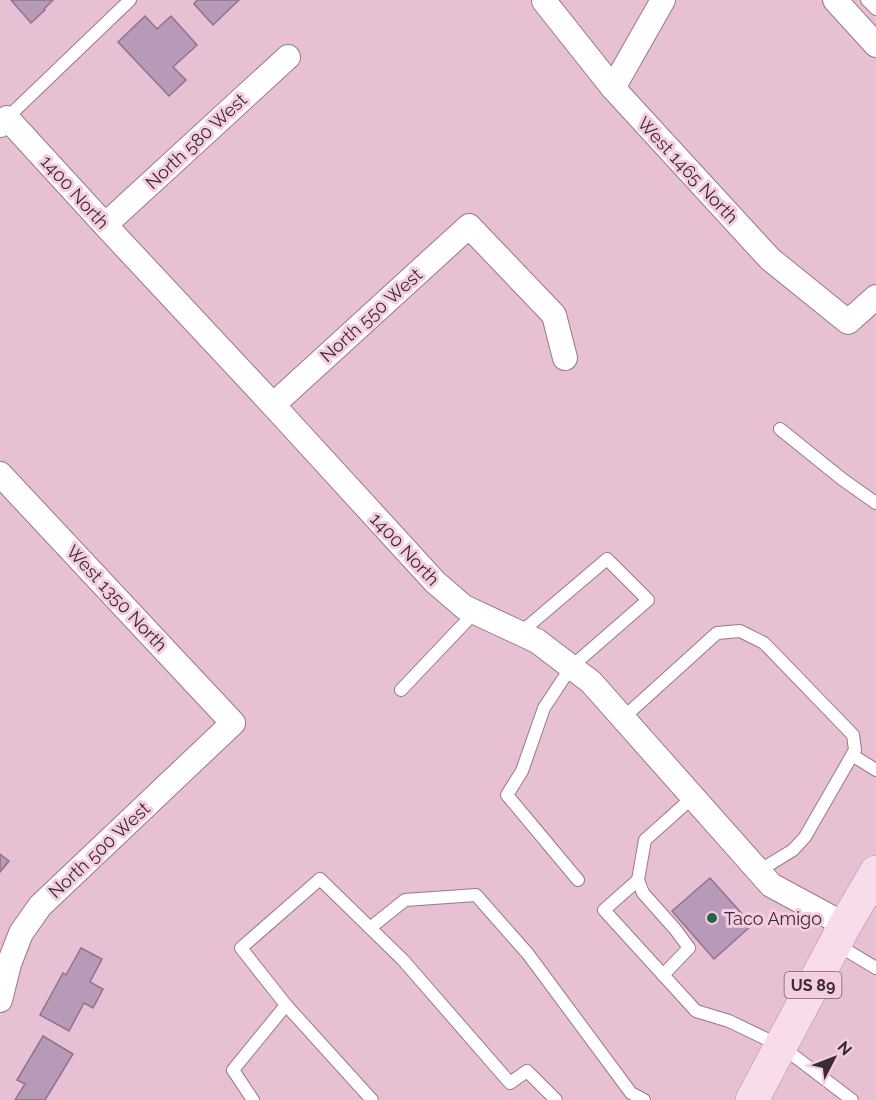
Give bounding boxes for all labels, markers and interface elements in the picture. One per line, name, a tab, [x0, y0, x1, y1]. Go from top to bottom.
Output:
street label: North 580 West	[141, 89, 251, 193]
street label: West 1465 North	[633, 113, 743, 227]
street label: 1400 North	[37, 151, 113, 233]
street label: North 550 West	[316, 264, 426, 366]
street label: 1400 North	[366, 508, 444, 590]
street label: West 1350 North	[62, 541, 172, 655]
street label: North 500 West	[44, 798, 154, 902]
place label: Taco Amigo	[724, 908, 822, 929]
marker: Taco Amigo	[705, 911, 719, 925]
road number: US 89	[784, 972, 842, 998]
north arrow	[804, 1028, 864, 1088]
text: N	[834, 1037, 856, 1059]

